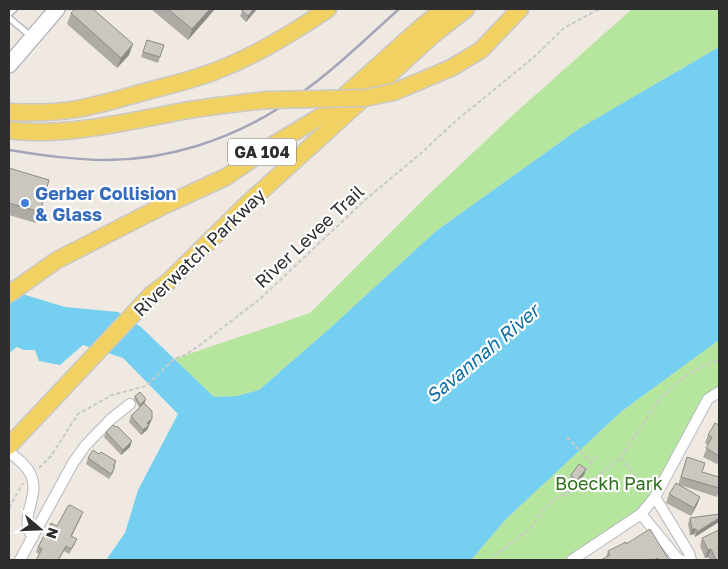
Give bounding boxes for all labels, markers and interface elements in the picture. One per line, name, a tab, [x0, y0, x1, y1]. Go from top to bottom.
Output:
road number: GA 104	[228, 138, 296, 166]
street label: River Levee Trail	[250, 180, 368, 292]
place label: Gerber Collision & Glass	[35, 182, 176, 225]
street label: Riverwatch Parkway	[129, 183, 269, 321]
marker: Gerber Collision & Glass	[19, 197, 31, 209]
water label: Savannah River	[421, 297, 545, 407]
park label: Boeckh Park	[555, 472, 663, 494]
north arrow	[15, 504, 65, 554]
text: N	[43, 526, 63, 541]

